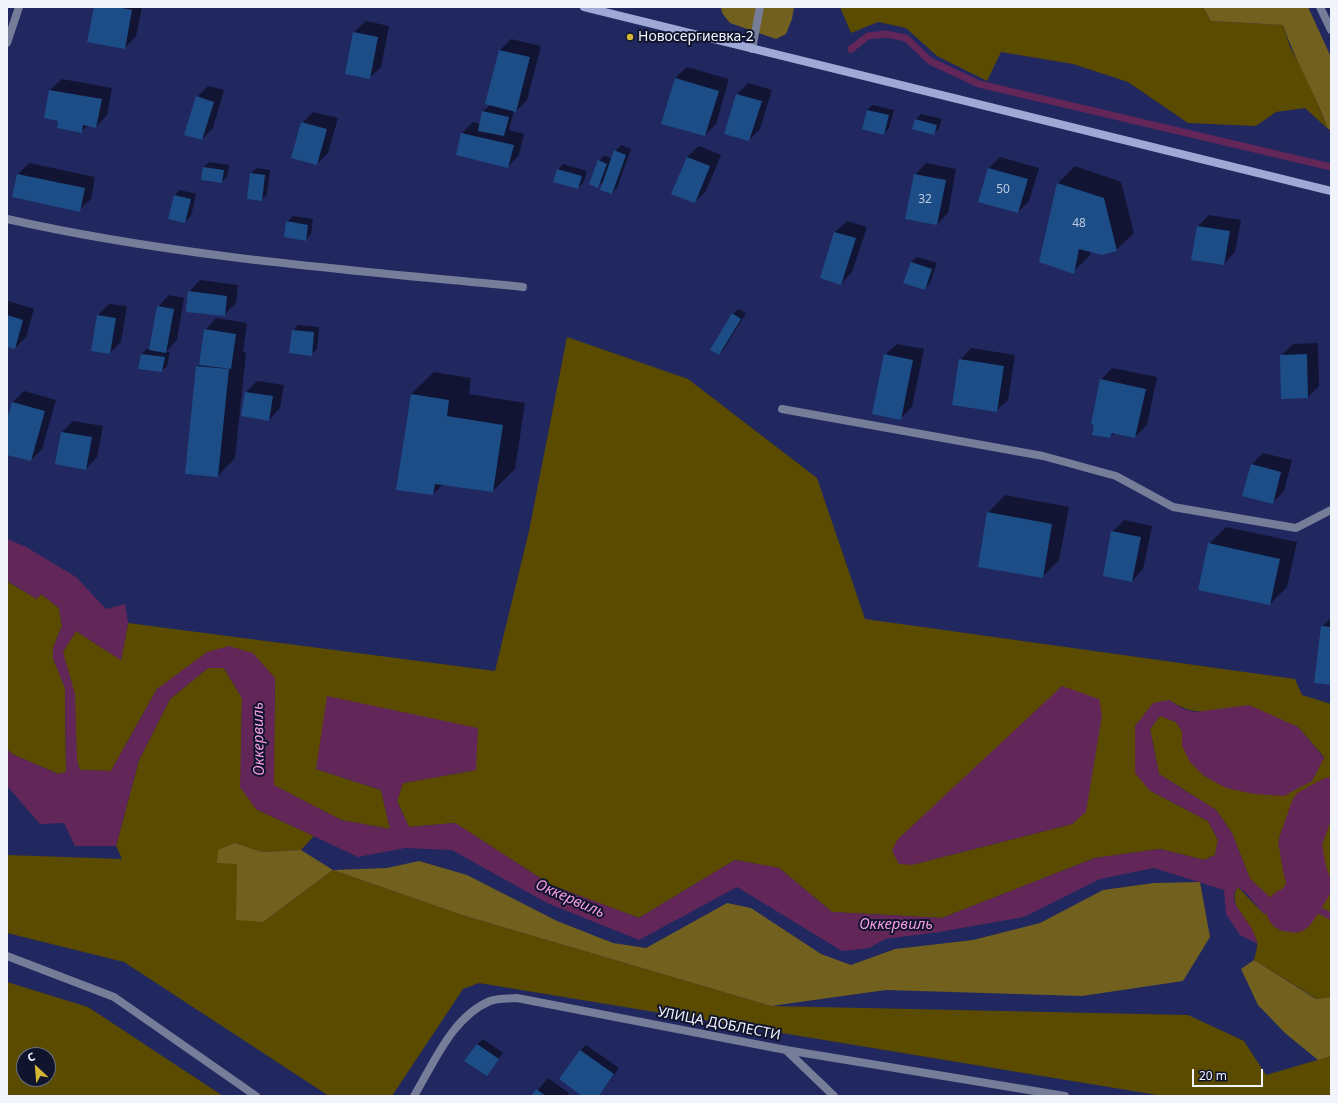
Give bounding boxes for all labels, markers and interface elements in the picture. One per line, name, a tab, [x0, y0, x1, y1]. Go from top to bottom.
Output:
place label: Новосергиевка-2	[638, 29, 754, 45]
marker: Новосергиевка-2	[625, 32, 635, 42]
house number: 50	[996, 183, 1010, 197]
house number: 32	[918, 193, 932, 207]
house number: 48	[1072, 217, 1086, 231]
water label: Оккервиль	[249, 702, 269, 776]
water label: Оккервиль	[533, 876, 607, 922]
water label: Оккервиль	[859, 916, 933, 934]
street label: УЛИЦА ДОБЛЕСТИ	[656, 1004, 782, 1044]
north arrow	[16, 1047, 56, 1087]
text: С	[24, 1048, 37, 1065]
scale bar	[1194, 1061, 1265, 1087]
text: 20 m	[1199, 1067, 1227, 1084]

